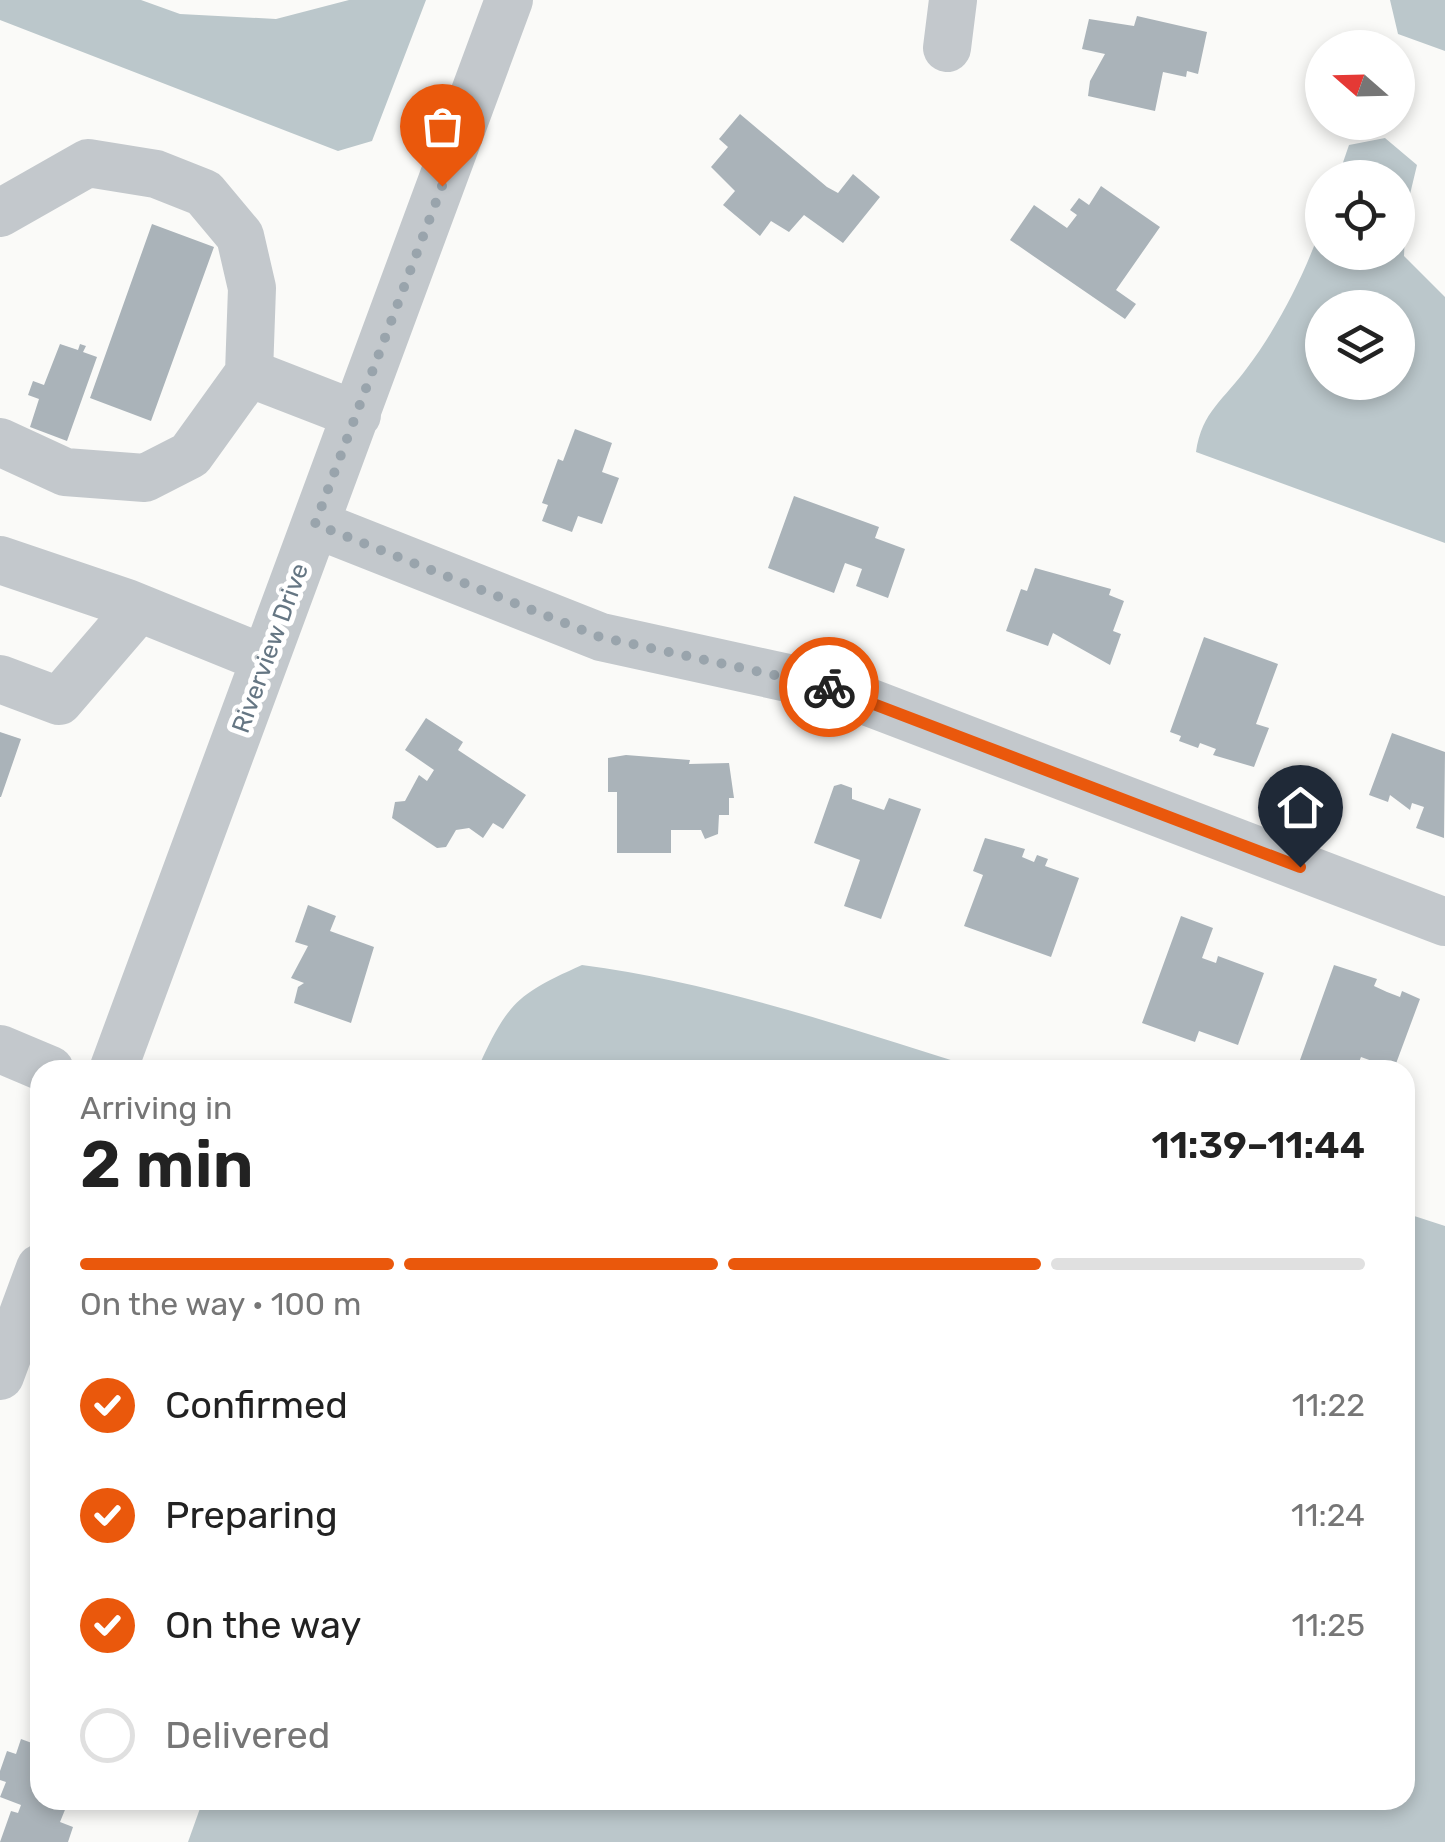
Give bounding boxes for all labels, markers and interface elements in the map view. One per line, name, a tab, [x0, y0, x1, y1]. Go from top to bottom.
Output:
north arrow	[1305, 30, 1415, 140]
map controls	[1305, 30, 1415, 400]
pin	[400, 84, 485, 187]
icon: bag	[415, 99, 470, 154]
button: locate	[1305, 160, 1415, 270]
button: layers	[1305, 290, 1415, 400]
street label: Riverview Drive	[226, 559, 314, 737]
courier	[779, 637, 879, 737]
icon: bike	[802, 660, 857, 715]
pin	[1258, 765, 1343, 868]
icon: home	[1273, 780, 1328, 835]
text: Arriving in	[80, 1089, 232, 1127]
text: 11:39–11:44	[1151, 1122, 1365, 1168]
text: 2 min	[80, 1126, 254, 1203]
text: On the way · 100 m	[80, 1285, 361, 1323]
icon: check	[80, 1378, 135, 1433]
text: Confirmed	[165, 1382, 348, 1428]
text: 11:22	[1292, 1386, 1365, 1424]
icon: check	[80, 1488, 135, 1543]
text: Preparing	[165, 1492, 338, 1538]
text: 11:24	[1291, 1496, 1365, 1534]
icon: check	[80, 1598, 135, 1653]
text: On the way	[165, 1602, 361, 1648]
text: 11:25	[1292, 1606, 1365, 1644]
text: Delivered	[165, 1712, 330, 1758]

